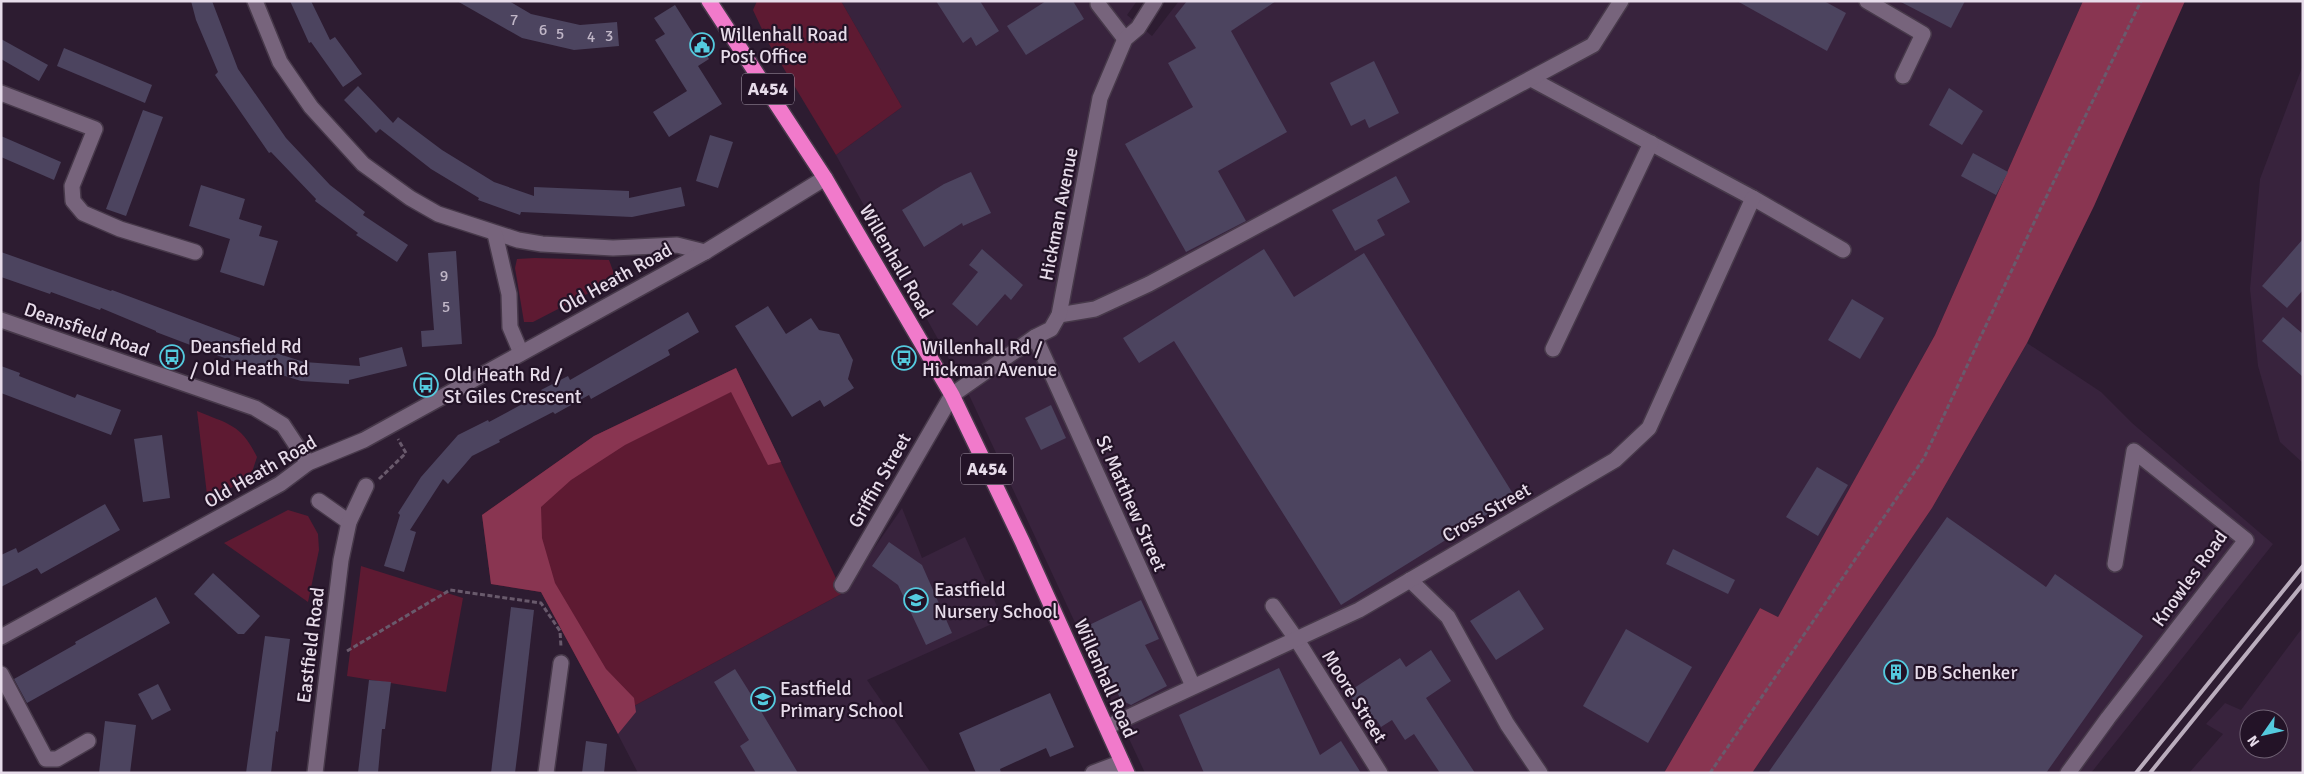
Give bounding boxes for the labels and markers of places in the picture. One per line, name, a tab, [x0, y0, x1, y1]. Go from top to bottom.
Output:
place label: Willenhall Road Post Office	[720, 23, 848, 69]
public building icon: Willenhall Road Post Office	[689, 32, 715, 58]
place label: Deansfield Rd / Old Heath Rd	[190, 335, 309, 381]
place label: Willenhall Rd / Hickman Avenue	[922, 336, 1057, 382]
bus stop icon: Deansfield Rd / Old Heath Rd	[159, 344, 185, 370]
bus stop icon: Willenhall Rd / Hickman Avenue	[891, 345, 917, 371]
place label: Old Heath Rd / St Giles Crescent	[444, 363, 582, 409]
bus stop icon: Old Heath Rd / St Giles Crescent	[413, 372, 439, 398]
place label: Eastfield Nursery School	[934, 578, 1058, 624]
school or university icon: Eastfield Nursery School	[903, 587, 929, 613]
building icon: DB Schenker	[1883, 659, 1909, 685]
place label: DB Schenker	[1914, 661, 2017, 685]
place label: Eastfield Primary School	[780, 677, 903, 723]
school or university icon: Eastfield Primary School	[750, 686, 776, 712]

